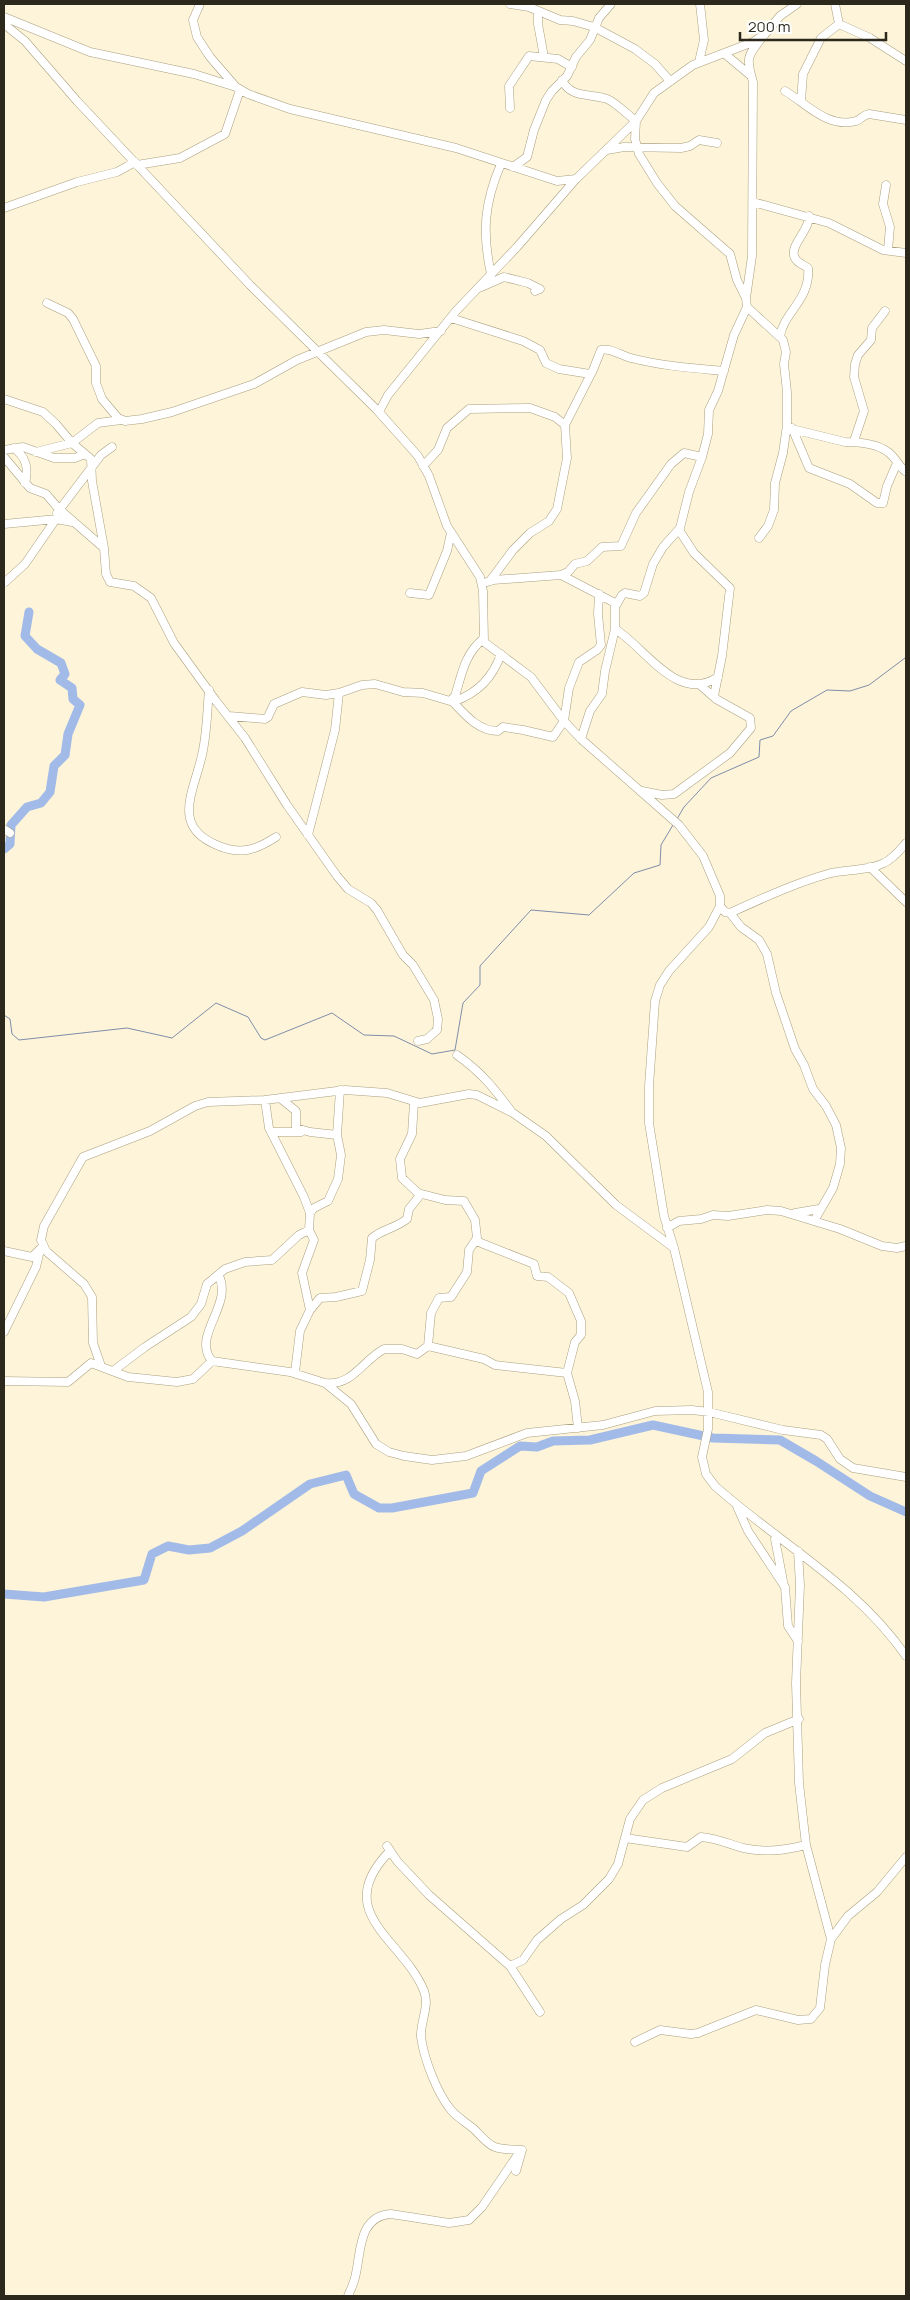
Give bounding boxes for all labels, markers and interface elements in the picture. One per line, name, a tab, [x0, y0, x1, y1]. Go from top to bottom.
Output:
scale bar	[740, 10, 886, 42]
text: 200 m	[748, 16, 791, 37]

